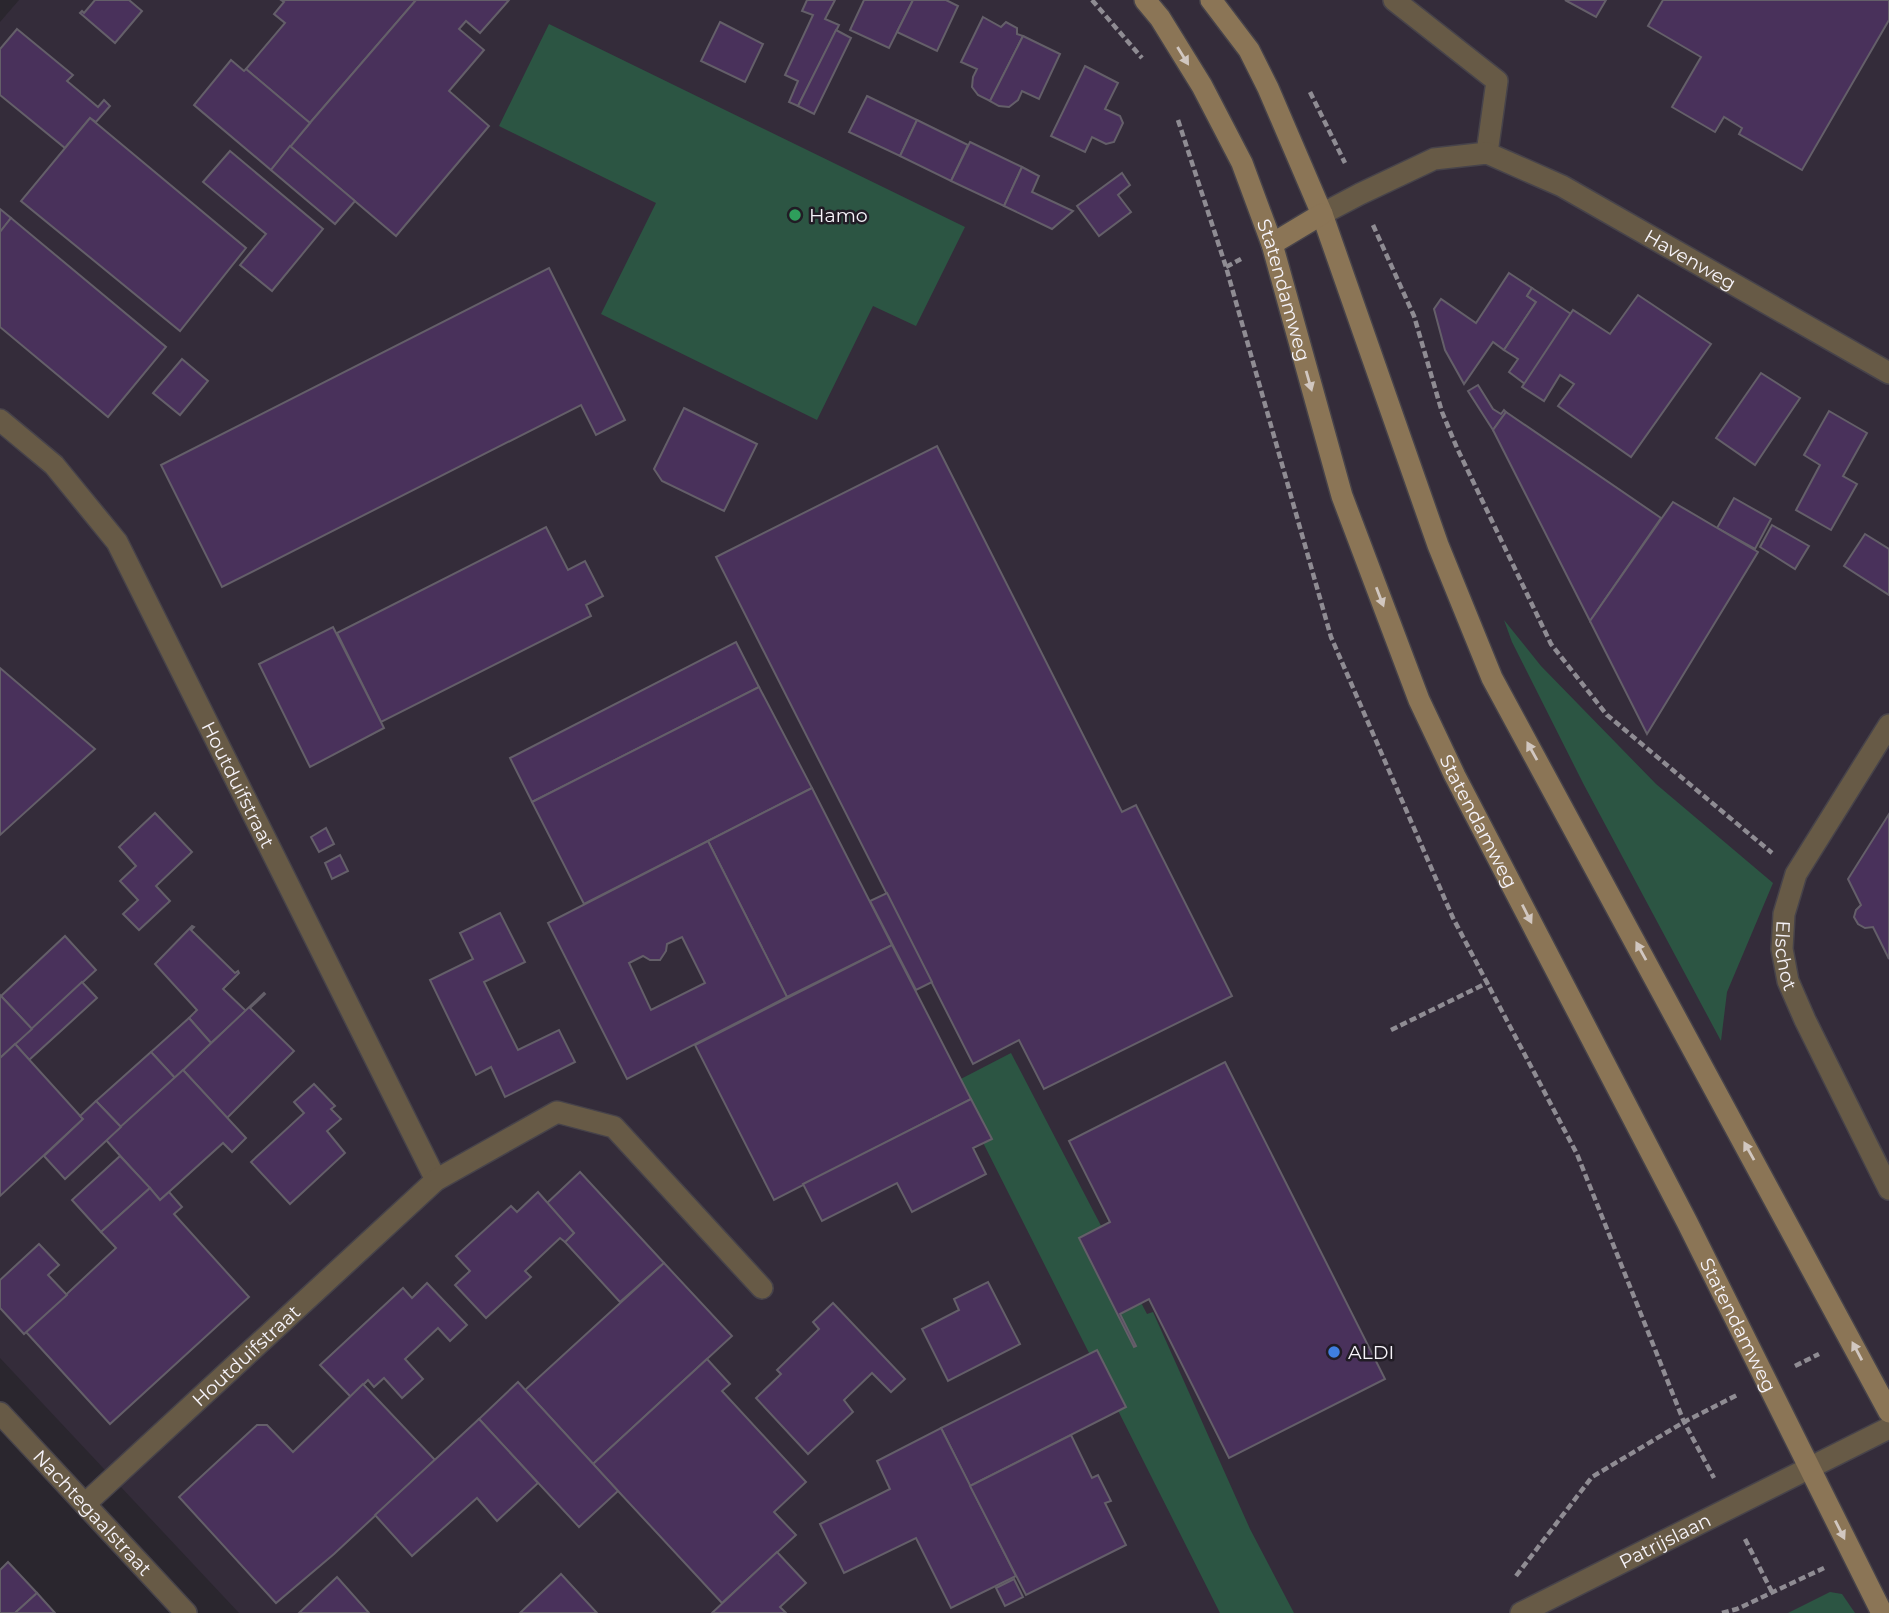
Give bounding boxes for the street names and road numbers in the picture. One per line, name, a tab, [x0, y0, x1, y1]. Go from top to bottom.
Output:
street label: Statendamweg	[1252, 216, 1315, 364]
street label: Havenweg	[1640, 225, 1740, 295]
street label: Houtduifstraat	[197, 718, 279, 852]
street label: Statendamweg	[1434, 751, 1522, 892]
street label: Elschot	[1770, 920, 1802, 994]
street label: Statendamweg	[1695, 1254, 1781, 1396]
street label: Houtduifstraat	[187, 1300, 305, 1411]
street label: Nachtegaalstraat	[28, 1445, 157, 1581]
street label: Patrijslaan	[1615, 1508, 1715, 1574]

